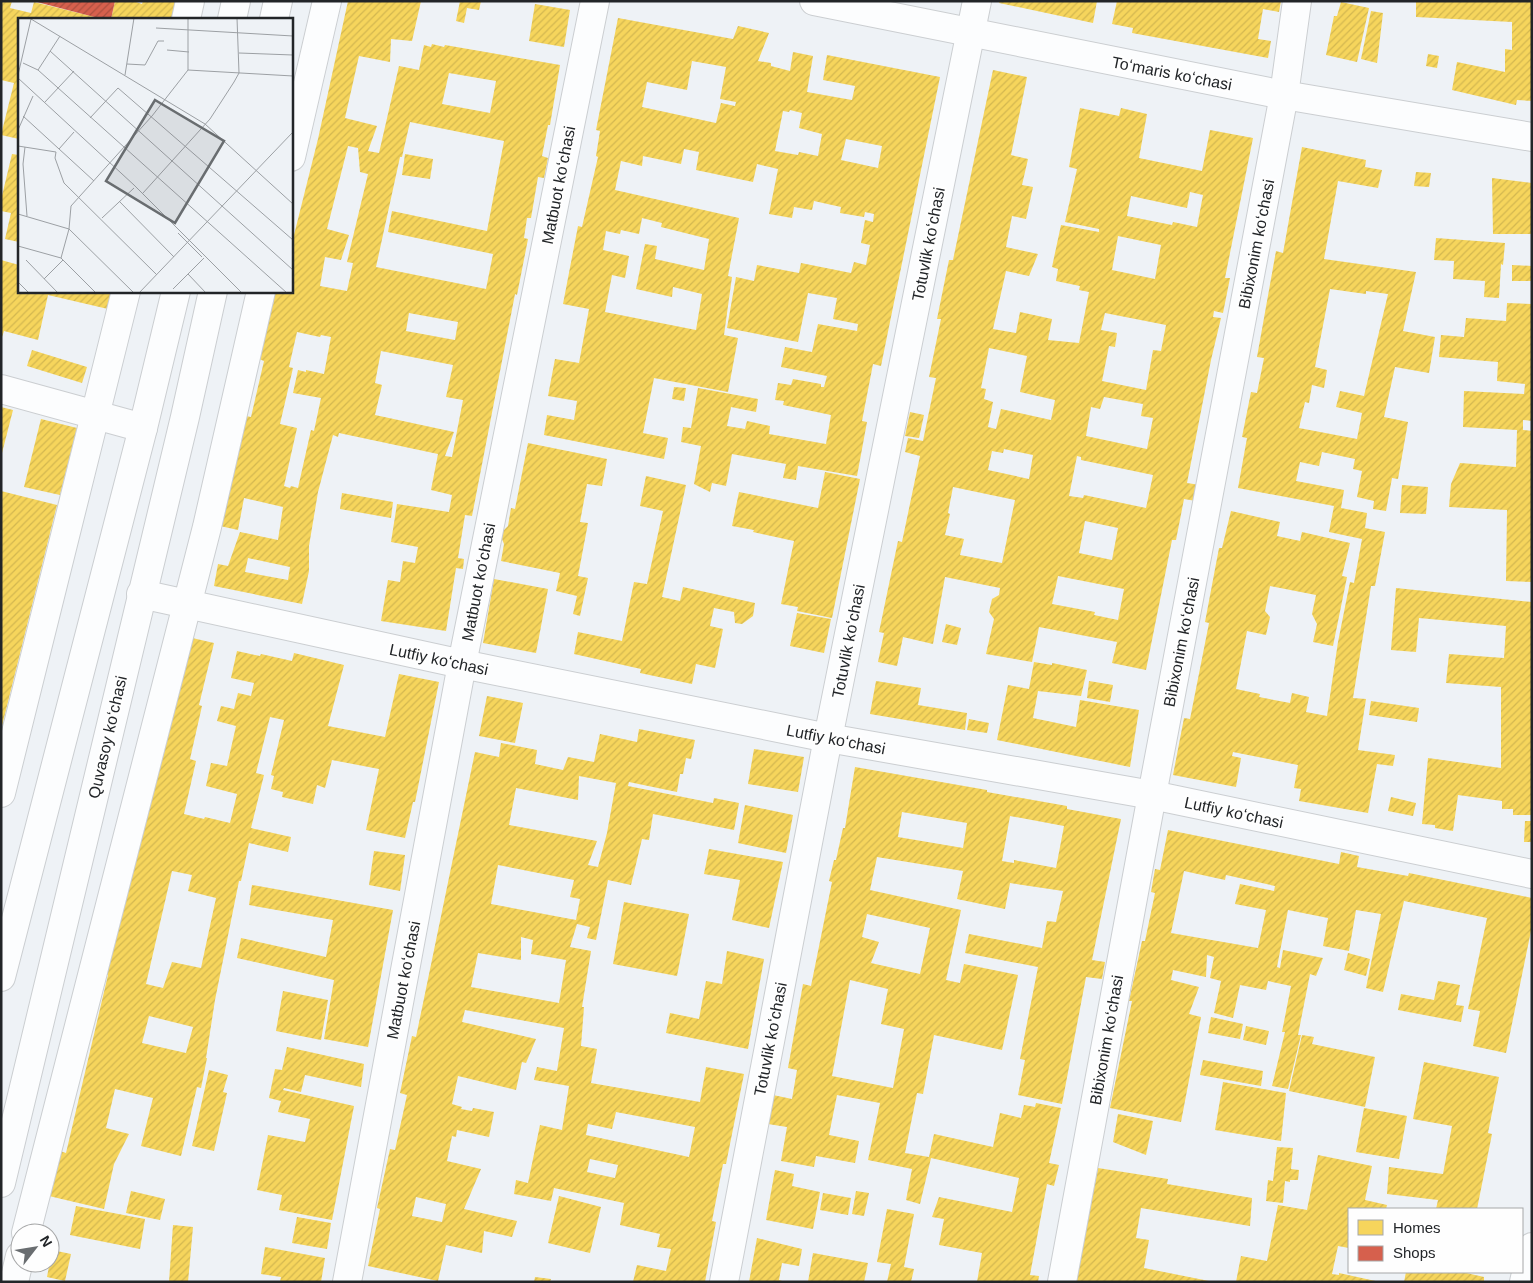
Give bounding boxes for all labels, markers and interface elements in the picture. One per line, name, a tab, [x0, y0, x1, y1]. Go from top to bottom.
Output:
inset map	[18, 18, 292, 292]
street label: Toʻmaris koʻchasi	[1110, 54, 1233, 93]
street label: Matbuot koʻchasi	[539, 125, 578, 246]
street label: Bibixonim koʻchasi	[1236, 178, 1277, 310]
street label: Totuvlik koʻchasi	[909, 186, 948, 302]
street label: Matbuot koʻchasi	[459, 522, 498, 643]
street label: Bibixonim koʻchasi	[1161, 576, 1202, 708]
street label: Totuvlik koʻchasi	[829, 583, 868, 699]
street label: Lutfiy koʻchasi	[388, 641, 490, 678]
street label: Quvasoy koʻchasi	[85, 674, 130, 800]
street label: Lutfiy koʻchasi	[785, 722, 887, 757]
street label: Lutfiy koʻchasi	[1183, 794, 1285, 831]
street label: Matbuot koʻchasi	[384, 920, 423, 1041]
street label: Bibixonim koʻchasi	[1087, 974, 1126, 1106]
street label: Totuvlik koʻchasi	[751, 981, 790, 1097]
legend	[1348, 1208, 1523, 1273]
text: Homes	[1393, 1219, 1441, 1236]
north arrow	[10, 1223, 60, 1273]
text: N	[37, 1233, 56, 1250]
text: Shops	[1393, 1244, 1436, 1261]

